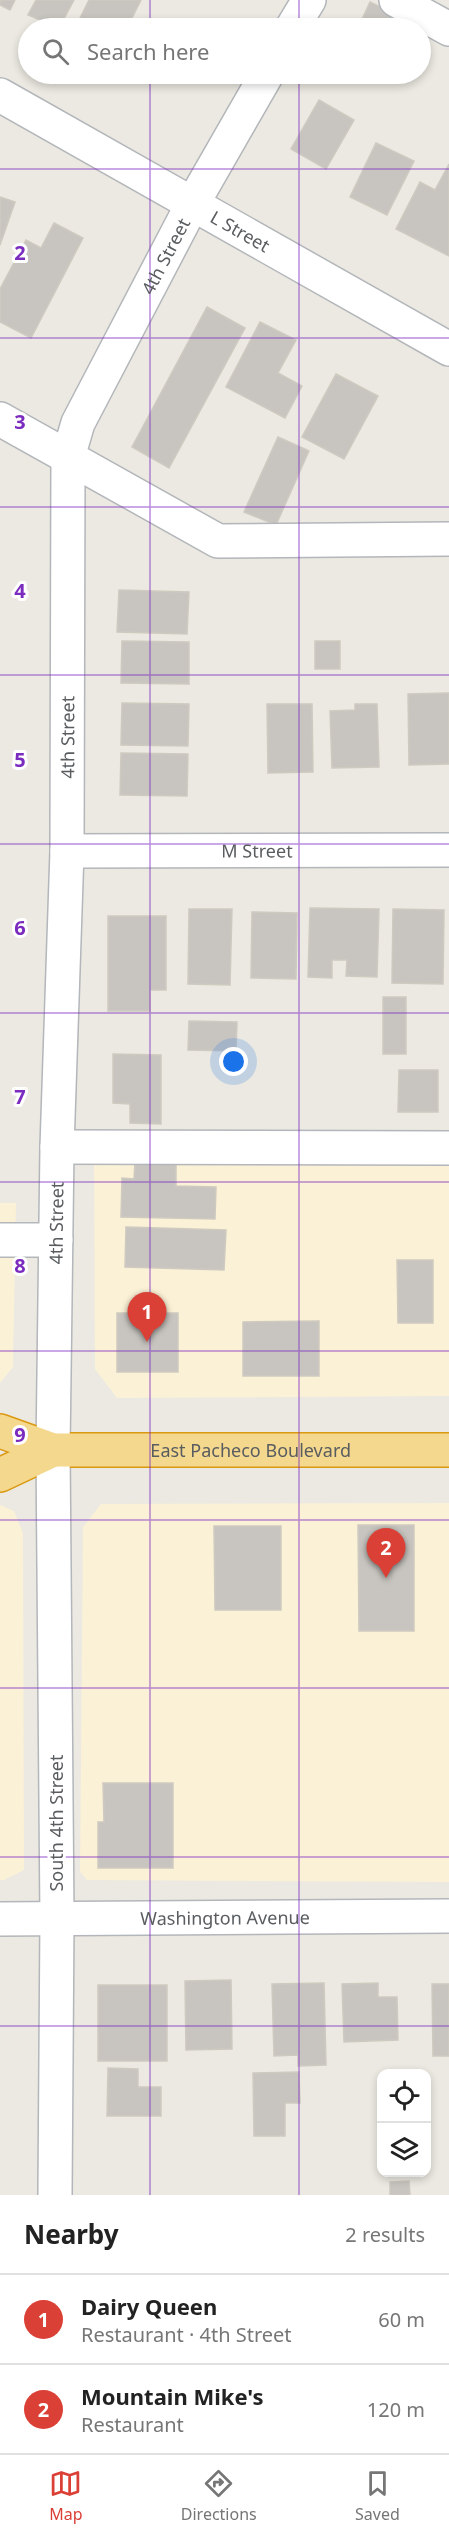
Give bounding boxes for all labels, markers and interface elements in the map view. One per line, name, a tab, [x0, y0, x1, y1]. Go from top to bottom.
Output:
search box	[18, 18, 431, 84]
icon: search	[39, 35, 72, 68]
text: Search here	[87, 36, 209, 66]
street label: L Street	[206, 205, 275, 257]
street label: 4th Street	[135, 213, 195, 298]
text: 2	[14, 239, 26, 266]
text: 3	[14, 408, 26, 435]
text: 4	[14, 577, 26, 604]
street label: 4th Street	[55, 695, 79, 779]
text: 5	[14, 746, 26, 773]
street label: M Street	[221, 838, 293, 863]
text: 6	[14, 914, 26, 941]
your location	[219, 1047, 248, 1076]
text: 7	[14, 1083, 26, 1110]
street label: 4th Street	[43, 1181, 69, 1265]
text: 8	[14, 1252, 26, 1279]
pin: 1	[128, 1292, 166, 1342]
text: 9	[14, 1421, 26, 1448]
street label: East Pacheco Boulevard	[150, 1438, 351, 1462]
pin: 2	[366, 1528, 406, 1578]
street label: South 4th Street	[44, 1754, 68, 1892]
street label: Washington Avenue	[140, 1905, 310, 1930]
map controls	[377, 2069, 431, 2177]
button: locate	[377, 2069, 431, 2123]
button: layers	[377, 2123, 431, 2177]
text: Nearby	[24, 2216, 119, 2252]
text: 2 results	[345, 2221, 425, 2248]
text: Dairy Queen	[81, 2291, 217, 2321]
text: 1	[38, 2306, 49, 2333]
text: 60 m	[378, 2306, 425, 2333]
text: Restaurant · 4th Street	[81, 2321, 292, 2348]
text: Mountain Mike's	[81, 2381, 264, 2411]
text: 2	[38, 2396, 49, 2423]
text: 120 m	[367, 2396, 425, 2423]
text: Restaurant	[81, 2411, 184, 2438]
tab: Map	[49, 2467, 82, 2525]
tab: Directions	[181, 2467, 257, 2525]
tab: Saved	[355, 2467, 400, 2525]

